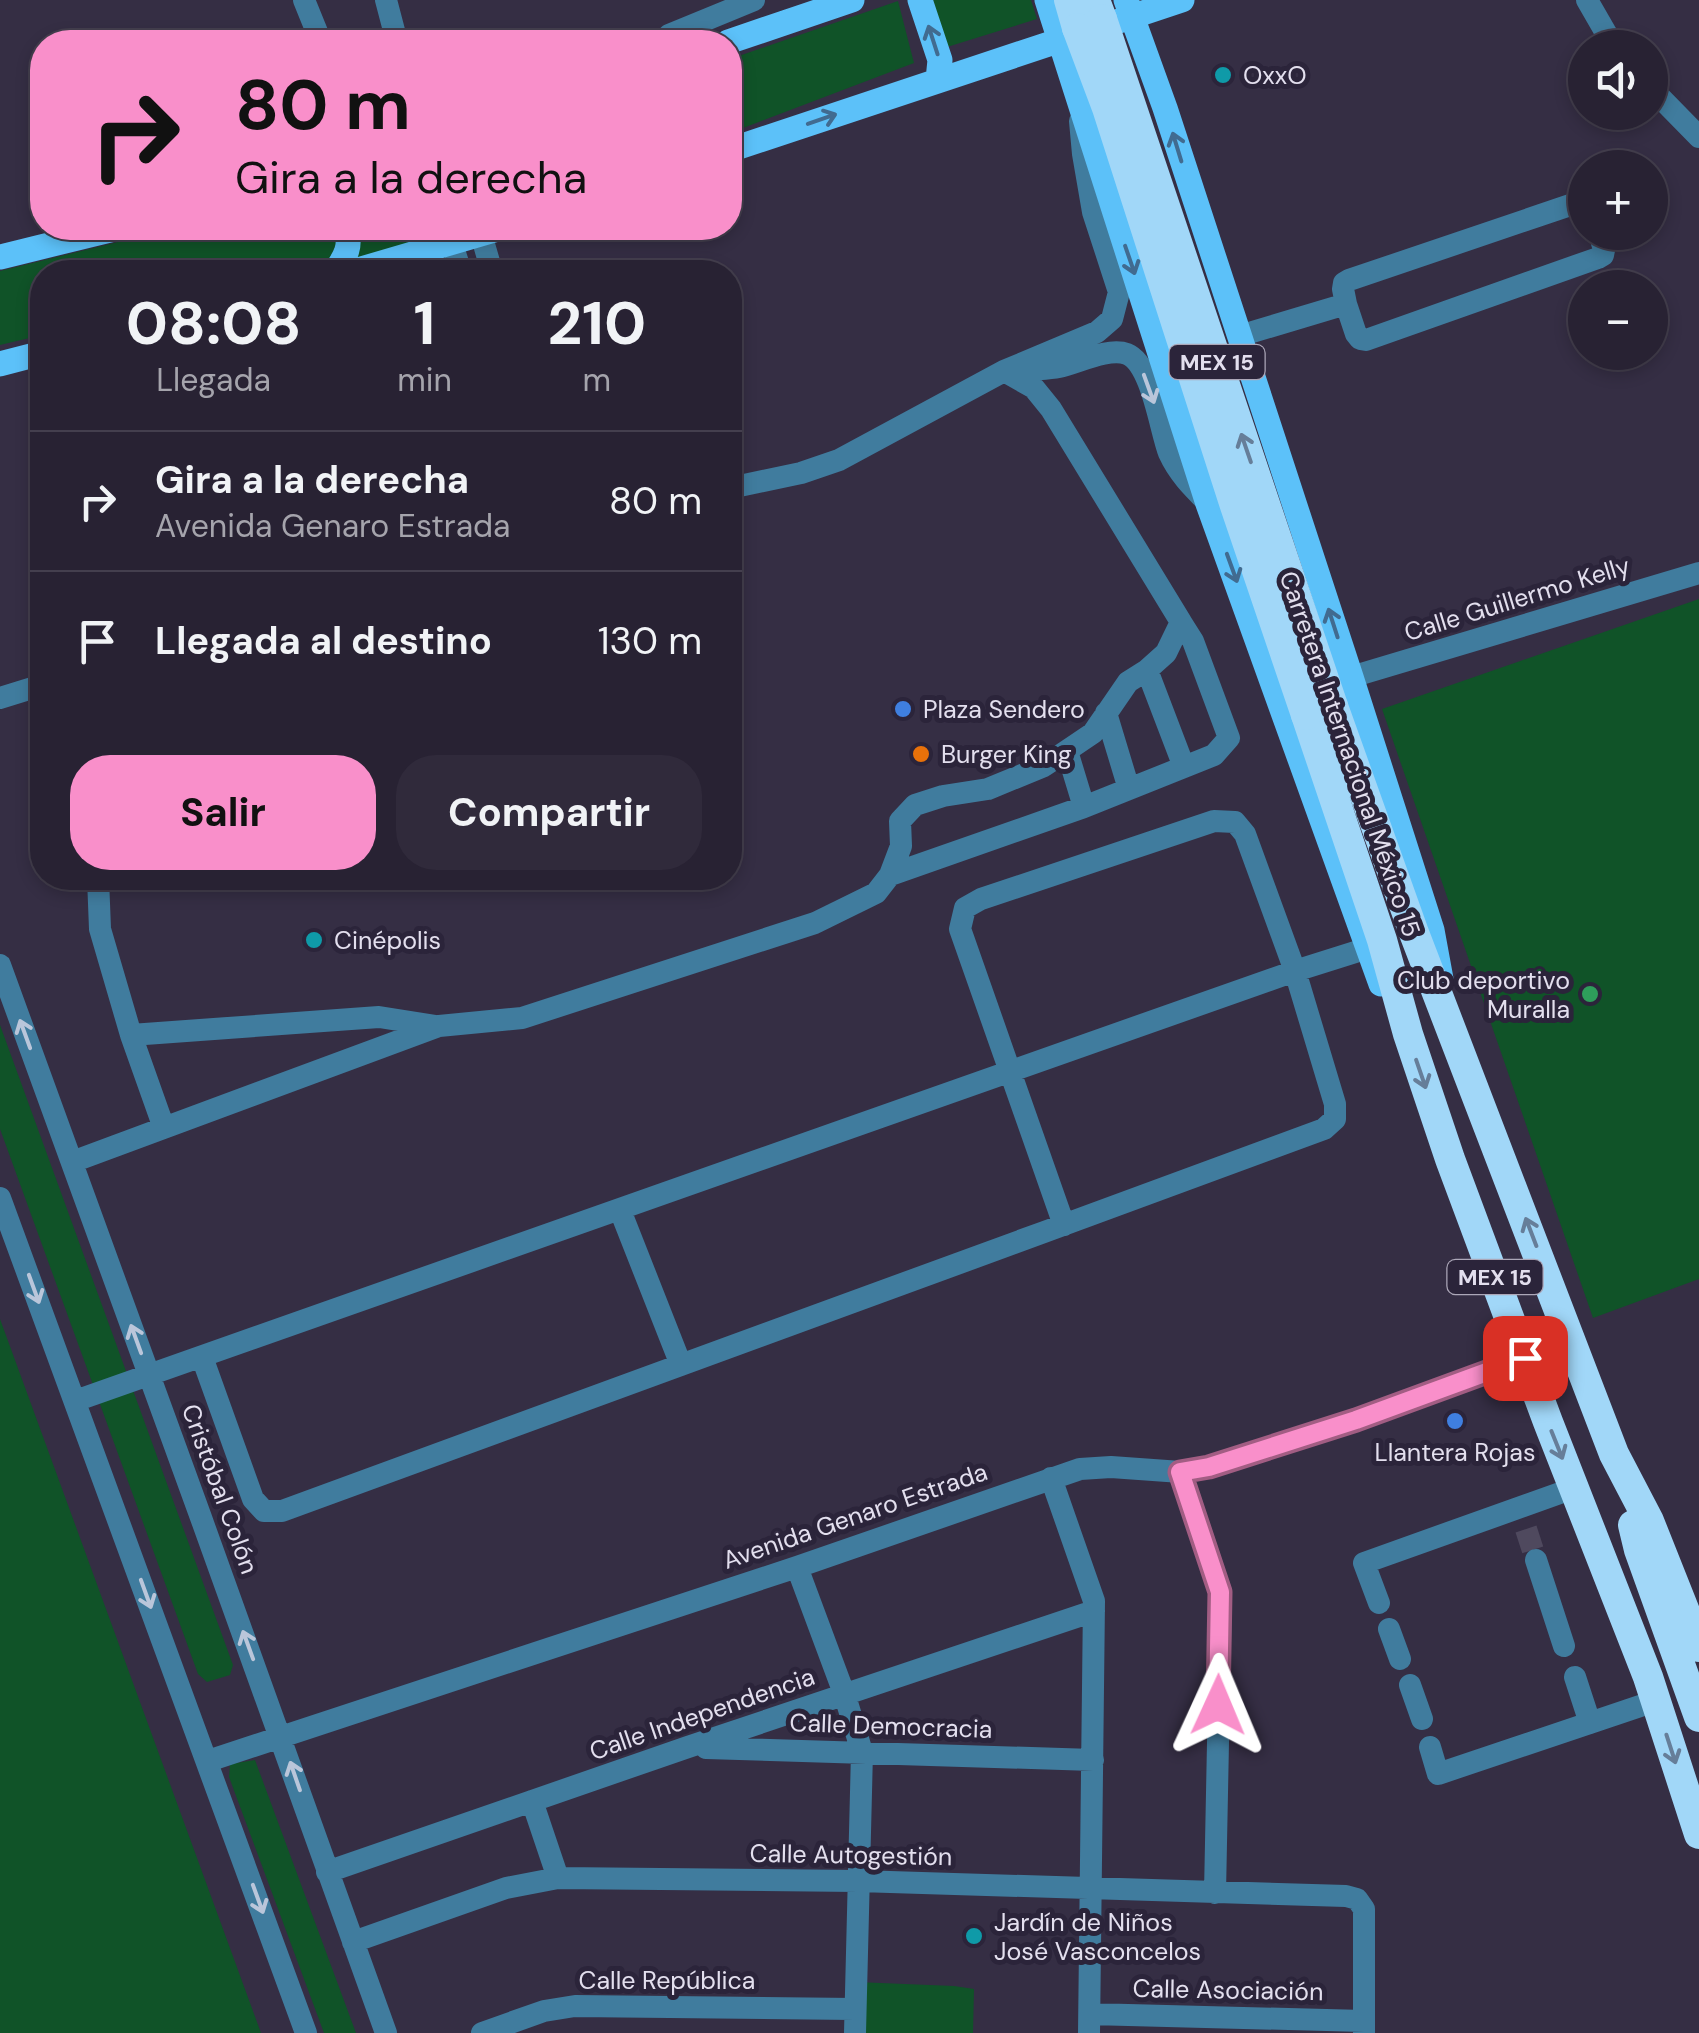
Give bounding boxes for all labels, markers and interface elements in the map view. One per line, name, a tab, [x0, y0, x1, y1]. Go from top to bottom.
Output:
one-way arrow	[923, 24, 941, 56]
map controls	[1568, 30, 1668, 370]
button: sound	[1568, 30, 1668, 130]
place label: OxxO	[1243, 59, 1307, 92]
text: 80 m	[235, 60, 411, 151]
marker: OxxO	[1212, 64, 1234, 86]
icon: right	[70, 70, 200, 200]
one-way arrow	[806, 109, 838, 127]
one-way arrow	[1167, 132, 1185, 164]
text: Gira a la derecha	[235, 148, 587, 207]
button: +	[1568, 150, 1668, 250]
one-way arrow	[1122, 243, 1140, 275]
button: −	[1568, 270, 1668, 370]
text: 08:08	[126, 284, 301, 363]
text: 1	[414, 284, 435, 363]
text: 210	[548, 284, 646, 363]
road number: MEX 15	[1170, 345, 1264, 379]
text: Llegada	[156, 359, 271, 401]
text: min	[397, 359, 452, 401]
text: m	[583, 359, 611, 401]
one-way arrow	[1141, 373, 1159, 404]
one-way arrow	[1235, 432, 1253, 464]
text: Gira a la derecha	[155, 455, 469, 505]
icon: right	[70, 474, 125, 529]
text: 80 m	[609, 476, 702, 526]
text: Avenida Genaro Estrada	[155, 505, 511, 547]
street label: Calle Guillermo Kelly	[1400, 549, 1634, 649]
one-way arrow	[1224, 552, 1242, 583]
street label: Carretera Internacional México 15	[1272, 567, 1428, 941]
one-way arrow	[1322, 607, 1340, 639]
icon: arrive	[70, 614, 125, 669]
text: Llegada al destino	[155, 616, 492, 666]
text: 130 m	[598, 616, 702, 666]
place label: Plaza Sendero	[923, 693, 1085, 726]
marker: Plaza Sendero	[892, 698, 914, 720]
place label: Burger King	[941, 738, 1072, 771]
marker: Burger King	[910, 743, 932, 765]
button: Salir	[70, 755, 376, 870]
button: Compartir	[396, 755, 702, 870]
place label: Cinépolis	[334, 924, 441, 957]
marker: Cinépolis	[303, 929, 325, 951]
place label: Club deportivo Muralla	[1397, 964, 1570, 1026]
marker: Club deportivo Muralla	[1579, 983, 1601, 1005]
one-way arrow	[15, 1019, 33, 1050]
one-way arrow	[1414, 1058, 1432, 1090]
one-way arrow	[1520, 1217, 1538, 1247]
road number: MEX 15	[1448, 1260, 1542, 1294]
one-way arrow	[26, 1273, 44, 1304]
pin	[1483, 1316, 1568, 1401]
one-way arrow	[126, 1325, 144, 1356]
icon: arrive	[1498, 1331, 1553, 1386]
street label: Cristóbal Colón	[174, 1400, 266, 1578]
marker: Llantera Rojas	[1444, 1410, 1466, 1432]
one-way arrow	[1549, 1429, 1567, 1460]
place label: Llantera Rojas	[1374, 1436, 1536, 1469]
street label: Avenida Genaro Estrada	[718, 1455, 992, 1577]
one-way arrow	[138, 1578, 156, 1609]
one-way arrow	[238, 1630, 256, 1661]
position arrow	[1166, 1653, 1270, 1757]
street label: Calle Independencia	[585, 1660, 819, 1768]
street label: Calle Democracia	[789, 1706, 993, 1746]
one-way arrow	[1664, 1733, 1682, 1765]
one-way arrow	[284, 1761, 302, 1793]
street label: Calle Autogestión	[749, 1837, 953, 1873]
one-way arrow	[250, 1883, 268, 1914]
place label: Jardín de Niños José Vasconcelos	[994, 1906, 1201, 1968]
marker: Jardín de Niños José Vasconcelos	[963, 1925, 985, 1947]
street label: Calle República	[579, 1964, 755, 1997]
street label: Calle Asociación	[1132, 1972, 1324, 2008]

